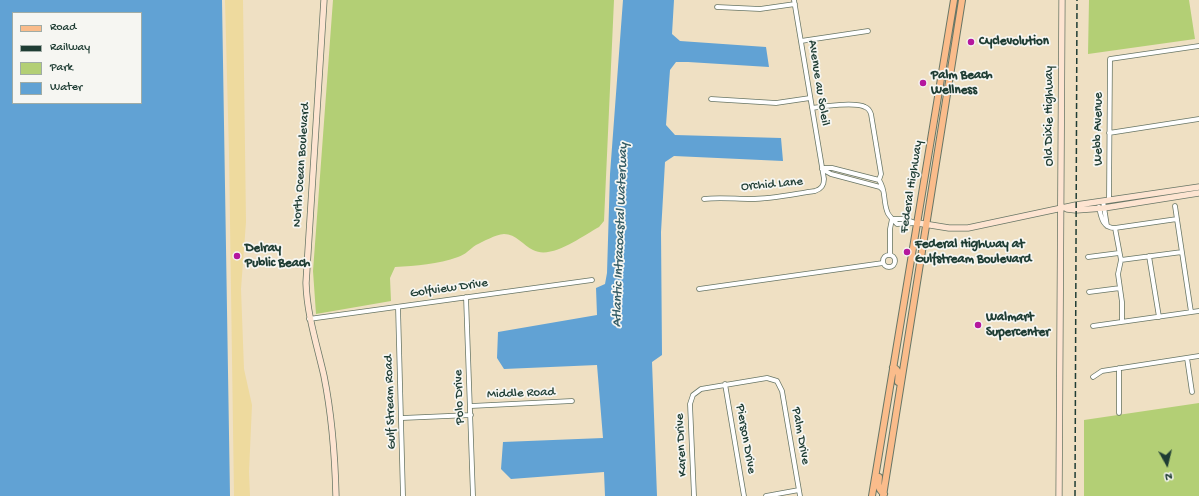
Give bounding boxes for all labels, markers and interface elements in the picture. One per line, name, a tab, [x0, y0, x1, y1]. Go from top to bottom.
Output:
legend	[12, 12, 142, 104]
text: Road	[50, 21, 76, 35]
place label: Cyclevolution	[979, 34, 1049, 50]
marker: Cyclevolution	[966, 37, 976, 47]
street label: Avenue au Soleil	[804, 39, 832, 127]
text: Railway	[50, 41, 90, 55]
text: Park	[50, 61, 73, 75]
street label: Old Dixie Highway	[1042, 66, 1058, 166]
place label: Palm Beach Wellness	[931, 68, 993, 99]
marker: Palm Beach Wellness	[918, 78, 928, 88]
text: Water	[50, 81, 82, 95]
street label: Webb Avenue	[1091, 92, 1107, 166]
street label: North Ocean Boulevard	[290, 102, 314, 228]
street label: Federal Highway	[897, 139, 927, 235]
water label: Atlantic Intracoastal Waterway	[609, 142, 633, 328]
street label: Orchid Lane	[740, 175, 804, 195]
place label: Federal Highway at Gulfstream Boulevard	[915, 237, 1031, 268]
place label: Delray Public Beach	[245, 241, 310, 272]
marker: Federal Highway at Gulfstream Boulevard	[902, 247, 912, 257]
marker: Delray Public Beach	[232, 251, 242, 261]
street label: Golfview Drive	[409, 276, 489, 302]
place label: Walmart Supercenter	[986, 310, 1050, 341]
marker: Walmart Supercenter	[973, 320, 983, 330]
street label: Gulf Stream Road	[382, 354, 400, 450]
street label: Polo Drive	[451, 369, 469, 425]
street label: Middle Road	[487, 385, 555, 403]
street label: Pierson Drive	[731, 403, 759, 475]
street label: Palm Drive	[787, 406, 813, 466]
street label: Karen Drive	[673, 413, 691, 477]
north arrow	[1147, 444, 1187, 484]
text: N	[1164, 469, 1173, 482]

